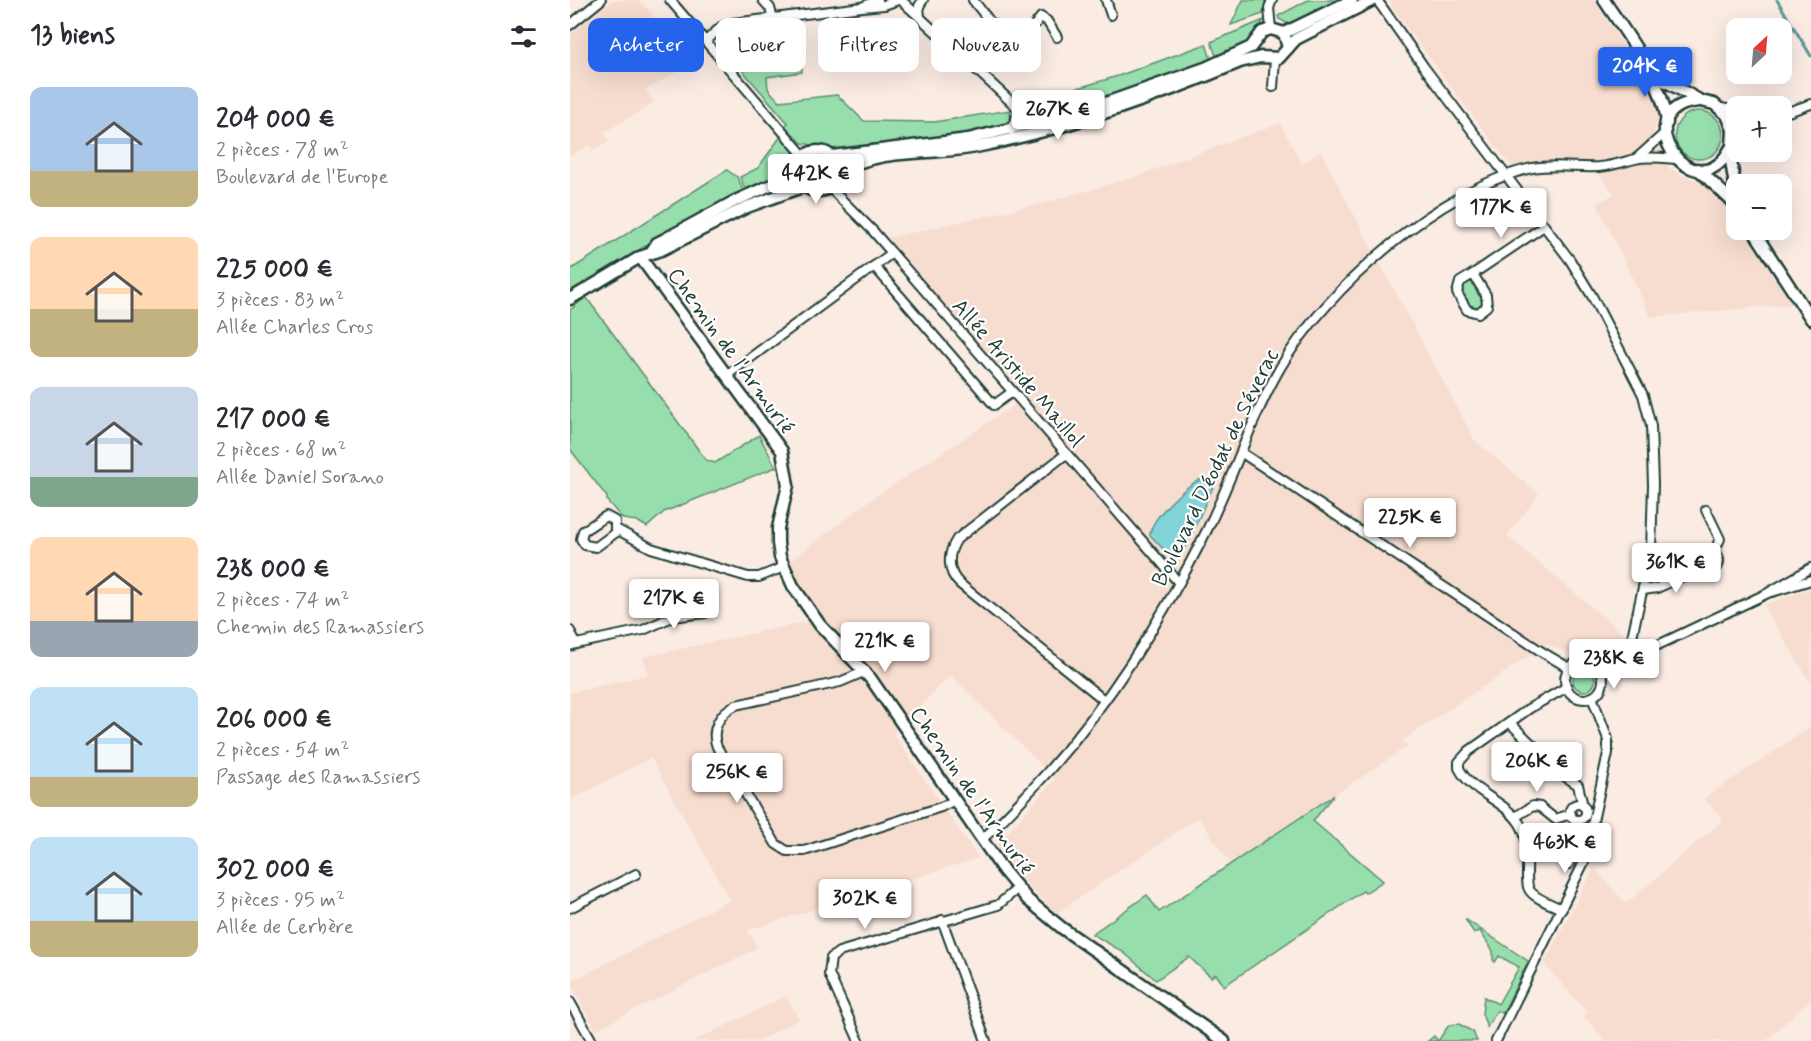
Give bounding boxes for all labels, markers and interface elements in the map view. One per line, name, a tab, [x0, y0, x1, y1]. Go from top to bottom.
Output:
chip: Acheter	[588, 18, 704, 72]
chip: Louer	[716, 18, 806, 72]
chip: Filtres	[818, 18, 919, 72]
chip: Nouveau	[931, 18, 1041, 72]
north arrow	[1726, 18, 1792, 84]
map controls	[1726, 18, 1792, 240]
text: 13 biens	[30, 19, 115, 53]
icon: filters	[507, 20, 540, 53]
pin: 204K €	[1596, 47, 1694, 98]
text: 204K €	[1612, 53, 1678, 80]
pin: 267K €	[1009, 90, 1107, 141]
text: 267K €	[1026, 96, 1090, 123]
button: +	[1726, 96, 1792, 162]
text: 204 000 €	[216, 103, 335, 137]
icon: home	[78, 111, 150, 183]
text: 2 pièces · 78 m²	[216, 137, 348, 164]
pin: 442K €	[767, 154, 865, 205]
text: 442K €	[782, 160, 850, 187]
text: Boulevard de l'Europe	[216, 164, 388, 191]
button: −	[1726, 174, 1792, 240]
pin: 177K €	[1452, 188, 1550, 239]
text: 177K €	[1470, 194, 1532, 221]
text: 225 000 €	[216, 253, 333, 287]
icon: home	[78, 261, 150, 333]
street label: Chemin de l'Armurié	[661, 262, 800, 440]
text: 3 pièces · 83 m²	[216, 287, 344, 314]
street label: Allée Aristide Maillol	[945, 293, 1090, 454]
text: Allée Charles Cros	[216, 314, 373, 341]
street label: Boulevard Déodat de Séverac	[1146, 344, 1286, 591]
text: 217 000 €	[216, 403, 331, 437]
icon: home	[78, 411, 150, 483]
text: 2 pièces · 68 m²	[216, 437, 346, 464]
text: Allée Daniel Sorano	[216, 464, 384, 491]
pin: 225K €	[1361, 498, 1459, 549]
text: 225K €	[1378, 504, 1442, 531]
pin: 361K €	[1627, 543, 1725, 594]
text: 361K €	[1646, 549, 1706, 576]
text: 238 000 €	[216, 553, 330, 587]
icon: home	[78, 561, 150, 633]
pin: 217K €	[625, 579, 723, 630]
text: 217K €	[643, 585, 705, 612]
text: 2 pièces · 74 m²	[216, 587, 349, 614]
text: Chemin des Ramassiers	[216, 614, 424, 641]
pin: 221K €	[836, 622, 934, 673]
text: 221K €	[855, 628, 915, 655]
pin: 238K €	[1565, 639, 1663, 690]
text: 238K €	[1583, 645, 1645, 672]
street label: Chemin de l'Armurié	[903, 702, 1040, 881]
text: 206 000 €	[216, 703, 332, 737]
icon: home	[78, 711, 150, 783]
text: 2 pièces · 54 m²	[216, 737, 349, 764]
pin: 206K €	[1488, 742, 1586, 793]
text: 206K €	[1505, 748, 1569, 775]
pin: 256K €	[688, 753, 786, 804]
text: 256K €	[706, 759, 768, 786]
text: Passage des Ramassiers	[216, 764, 420, 791]
pin: 463K €	[1516, 823, 1614, 874]
text: 463K €	[1533, 829, 1597, 856]
text: 302 000 €	[216, 853, 334, 887]
icon: home	[78, 861, 150, 933]
pin: 302K €	[816, 879, 914, 930]
text: 302K €	[832, 885, 898, 912]
text: 3 pièces · 95 m²	[216, 887, 345, 914]
text: Allée de Cerbère	[216, 914, 354, 941]

